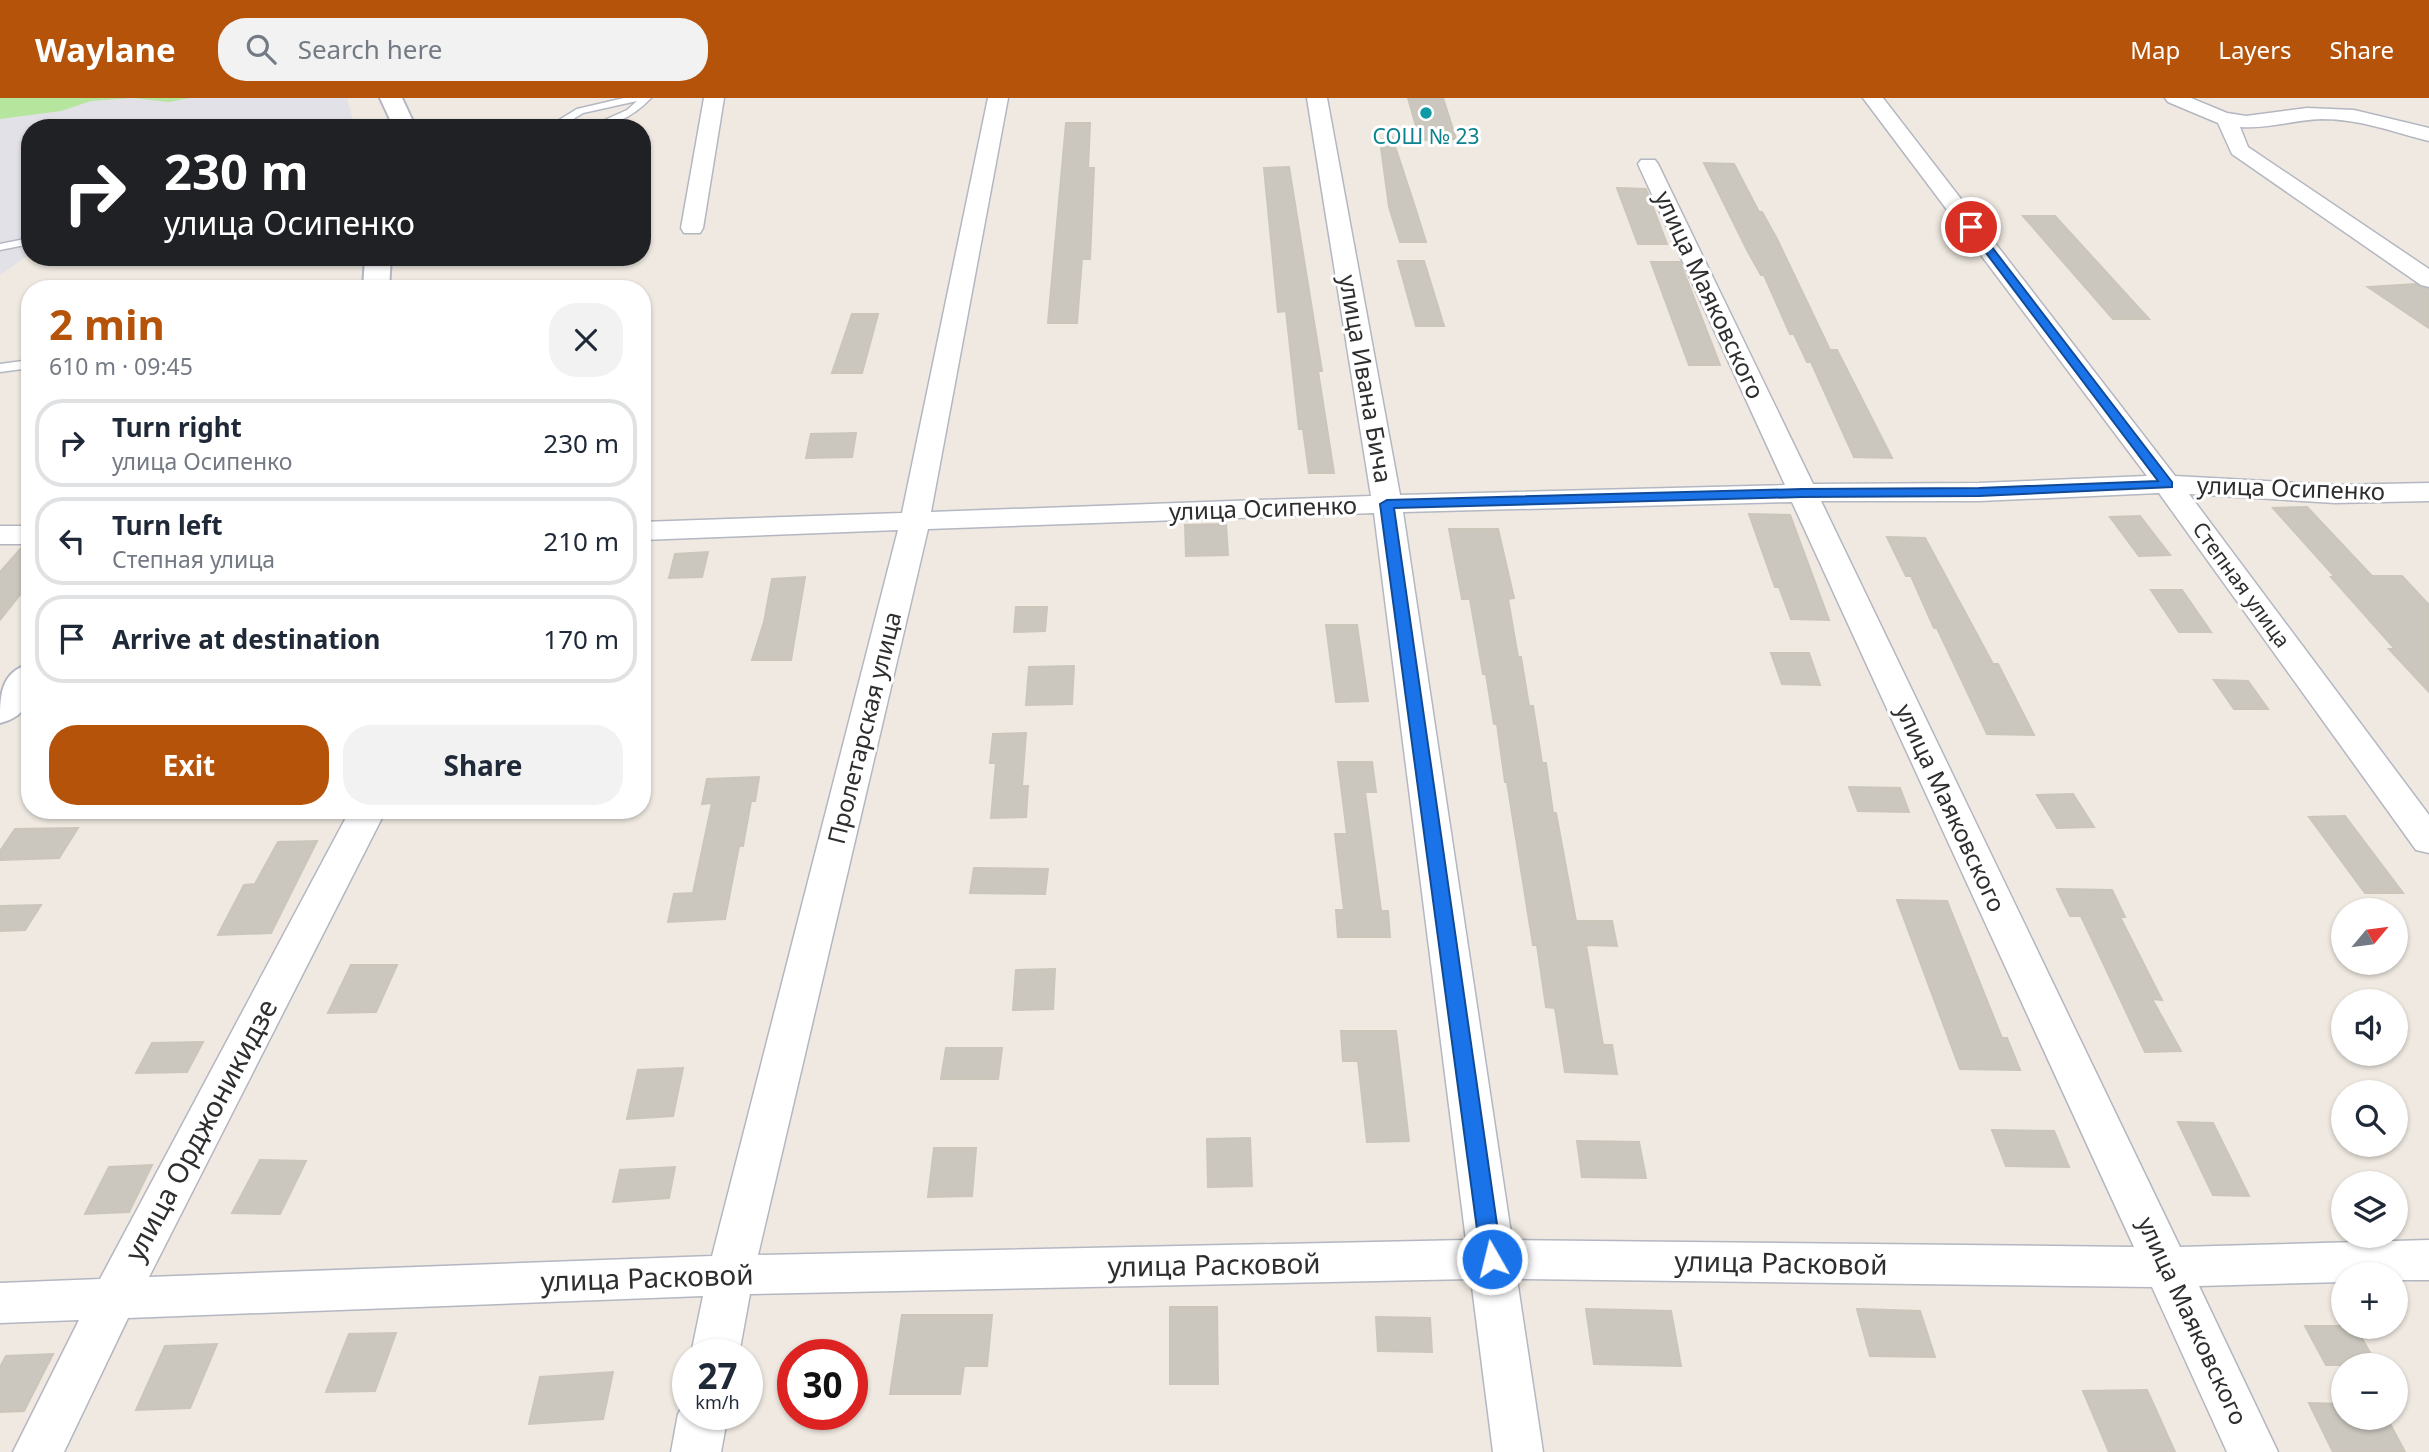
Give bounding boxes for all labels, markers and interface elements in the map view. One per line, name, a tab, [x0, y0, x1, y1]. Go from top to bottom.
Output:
search box	[218, 18, 708, 81]
text: Waylane	[35, 27, 176, 72]
icon: search	[242, 30, 280, 68]
text: Search here	[298, 31, 442, 67]
text: Map	[2130, 33, 2180, 66]
text: Layers	[2218, 33, 2292, 66]
text: Share	[2330, 33, 2394, 66]
marker: СОШ № 23	[1418, 105, 1434, 121]
place label: СОШ № 23	[1372, 122, 1480, 150]
text: 230 m	[164, 138, 309, 204]
icon: right	[49, 147, 140, 238]
street label: улица Маяковского	[1648, 185, 1773, 404]
pin	[1941, 197, 2001, 257]
text: улица Осипенко	[164, 201, 415, 244]
icon: arrive	[1952, 208, 1990, 246]
street label: улица Ивана Бича	[1332, 272, 1401, 485]
text: 2 min	[49, 295, 165, 352]
button: close	[549, 303, 623, 377]
text: 610 m · 09:45	[49, 350, 193, 382]
text: Turn right	[112, 409, 242, 445]
icon: right	[53, 424, 91, 462]
text: 230 m	[543, 425, 619, 461]
text: улица Осипенко	[112, 445, 292, 477]
street label: улица Осипенко	[2196, 468, 2386, 507]
street label: улица Осипенко	[1168, 488, 1358, 527]
text: Turn left	[112, 507, 223, 543]
street label: Степная улица	[2187, 516, 2297, 653]
icon: left	[53, 522, 91, 560]
text: 210 m	[543, 523, 619, 559]
text: Степная улица	[112, 543, 275, 575]
street label: Пролетарская улица	[819, 608, 908, 847]
icon: arrive	[53, 620, 91, 658]
text: Arrive at destination	[112, 621, 381, 657]
text: 170 m	[543, 621, 619, 657]
street label: улица Маяковского	[1889, 698, 2014, 917]
button: Exit	[49, 725, 329, 805]
button: Share	[343, 725, 623, 805]
north arrow	[2331, 898, 2408, 975]
map controls	[2331, 898, 2408, 1430]
button: sound	[2331, 989, 2408, 1066]
street label: улица Орджоникидзе	[115, 992, 285, 1267]
button: search	[2331, 1080, 2408, 1157]
button: layers	[2331, 1171, 2408, 1248]
street label: улица Маяковского	[2131, 1211, 2256, 1430]
position arrow	[1455, 1222, 1529, 1296]
street label: улица Расковой	[1674, 1241, 1888, 1283]
street label: улица Расковой	[1107, 1243, 1321, 1285]
street label: улица Расковой	[540, 1254, 754, 1300]
button: +	[2331, 1262, 2408, 1339]
speed limit sign: 30	[777, 1339, 868, 1430]
text: 27	[697, 1352, 738, 1399]
button: −	[2331, 1353, 2408, 1430]
text: km/h	[695, 1390, 740, 1414]

